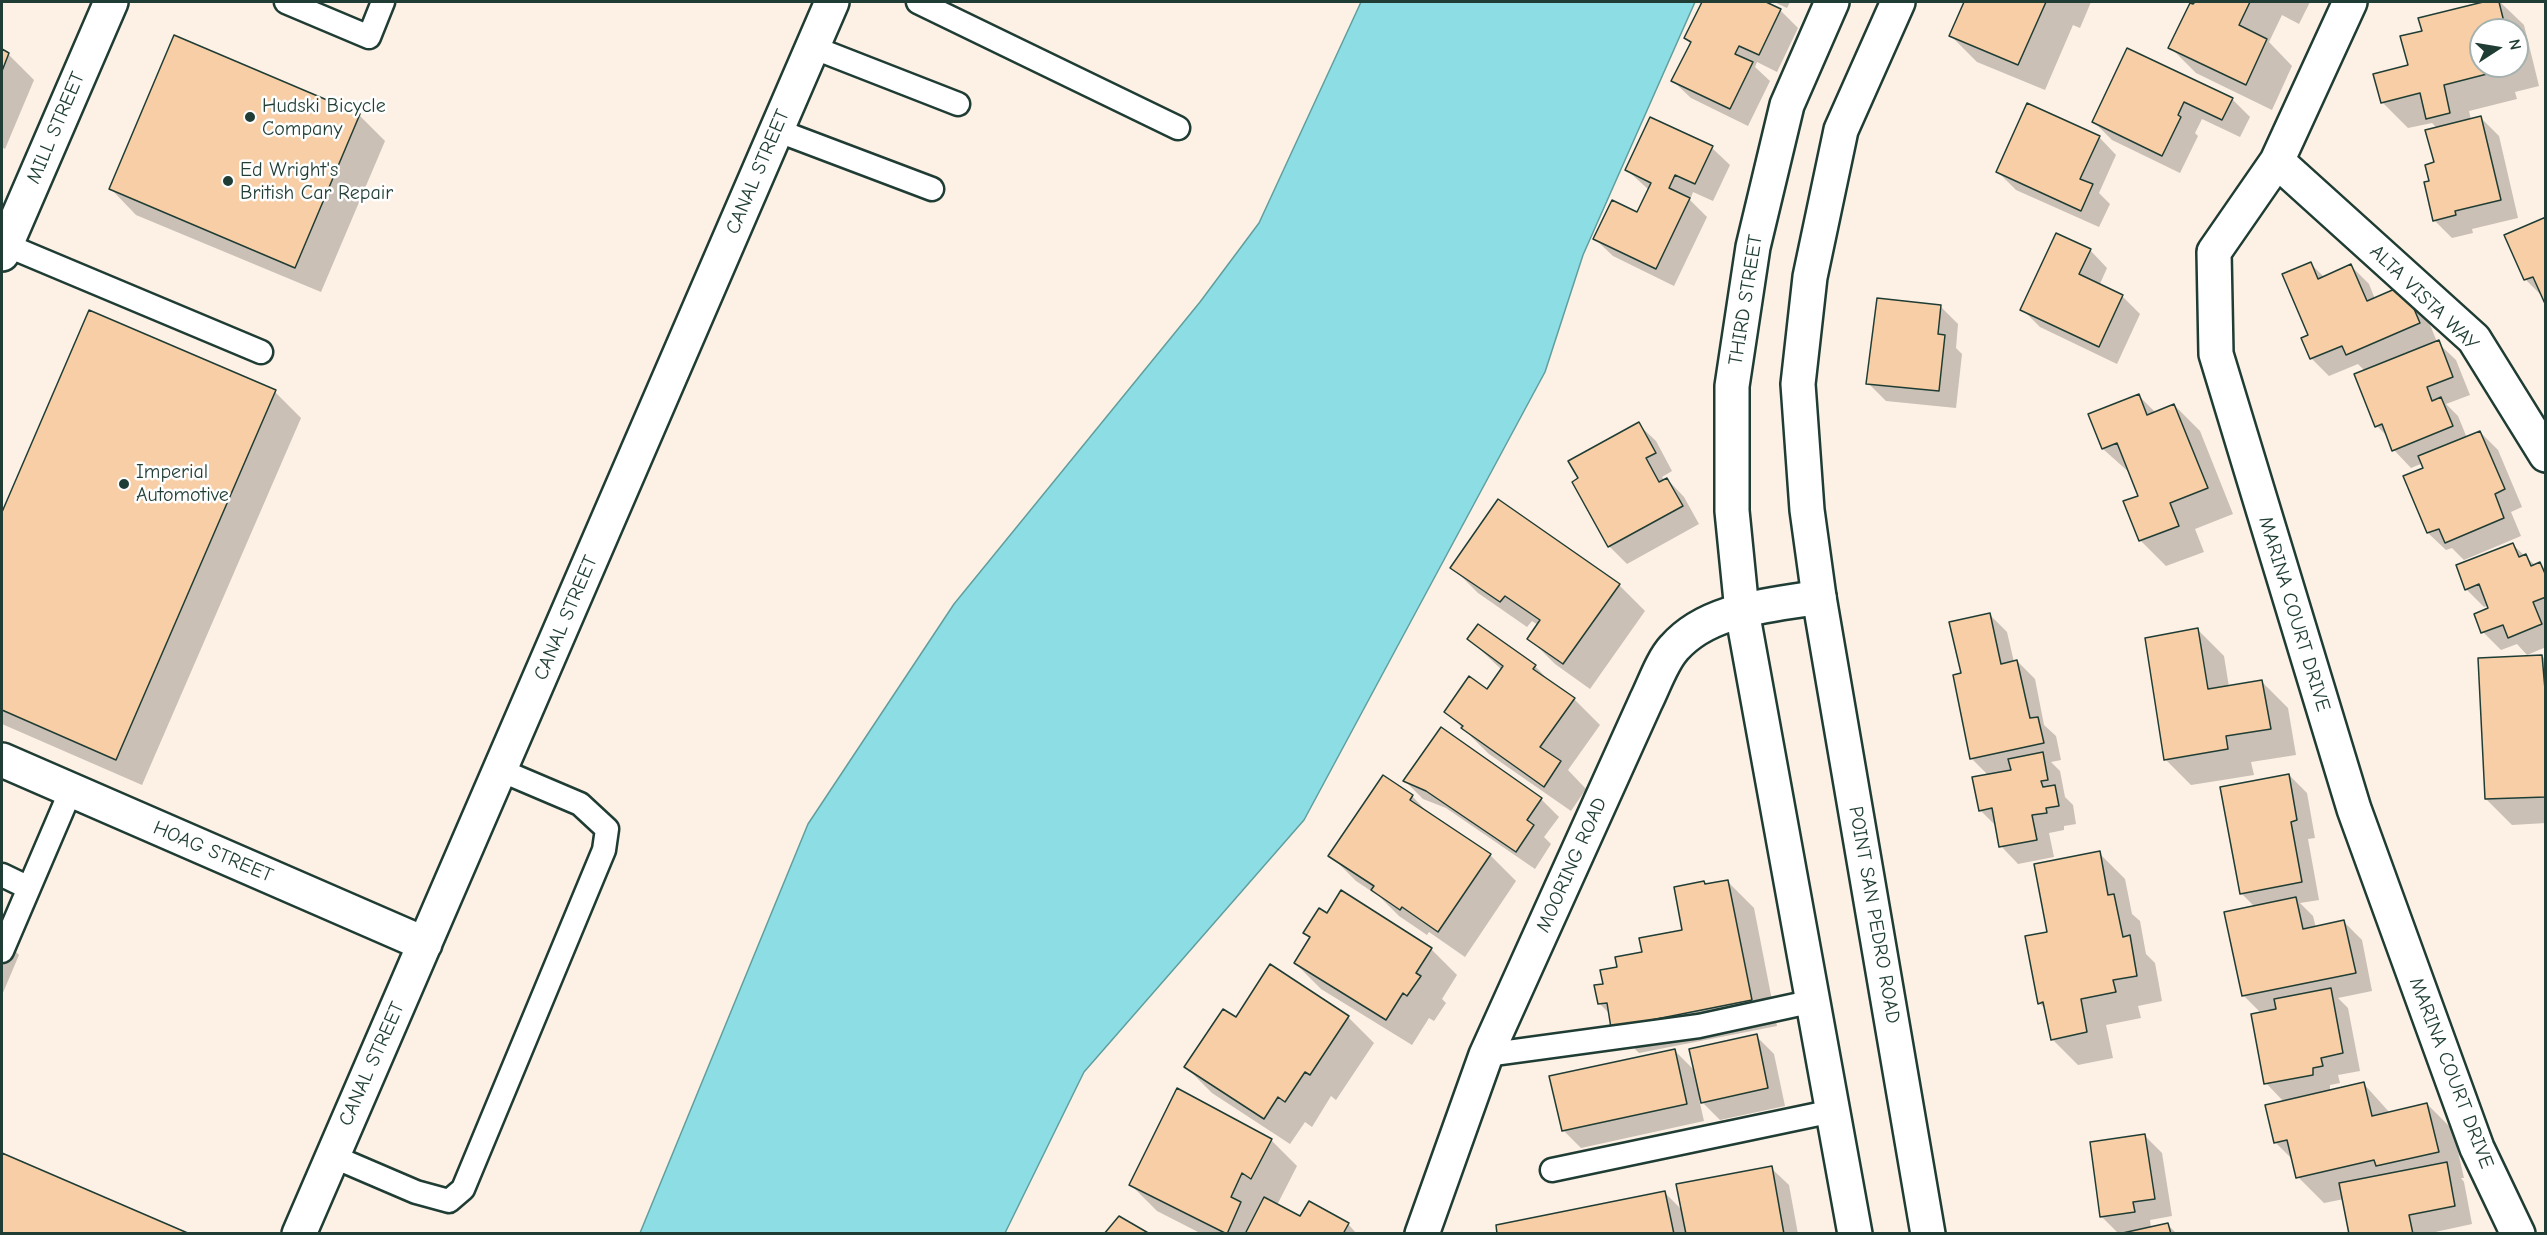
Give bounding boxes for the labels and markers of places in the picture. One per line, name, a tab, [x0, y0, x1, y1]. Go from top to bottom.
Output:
place label: Hudski Bicycle Company	[262, 94, 386, 141]
marker: Hudski Bicycle Company	[243, 110, 257, 124]
place label: Ed Wright's British Car Repair	[240, 158, 393, 205]
marker: Ed Wright's British Car Repair	[221, 174, 235, 188]
place label: Imperial Automotive	[136, 460, 229, 507]
marker: Imperial Automotive	[117, 477, 131, 491]

